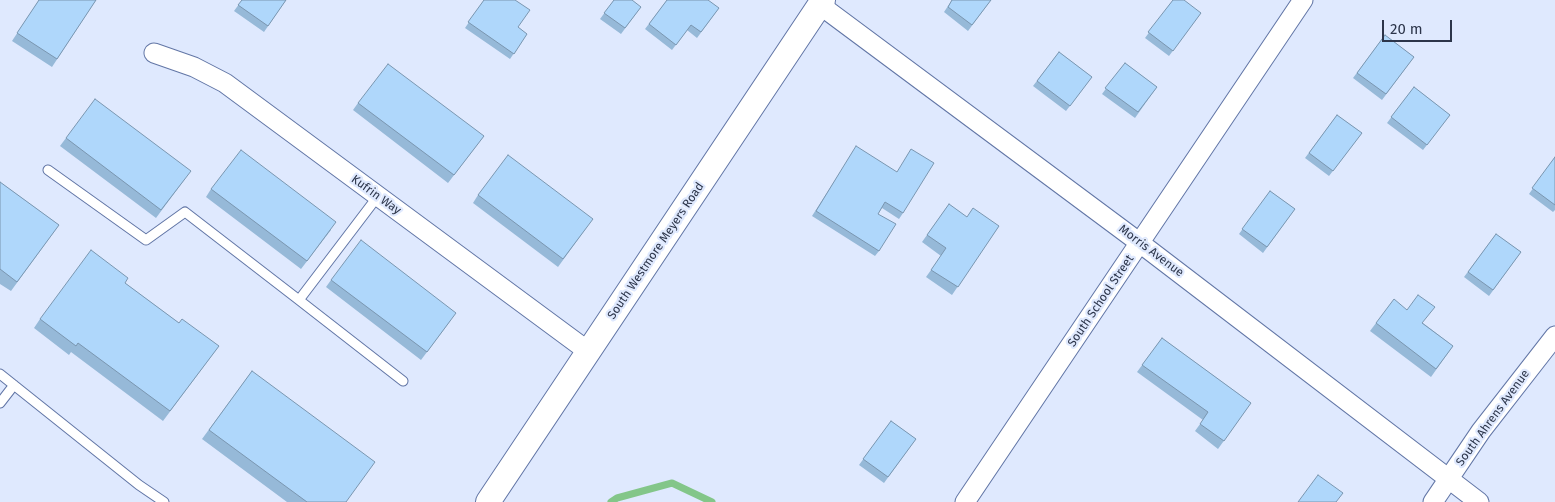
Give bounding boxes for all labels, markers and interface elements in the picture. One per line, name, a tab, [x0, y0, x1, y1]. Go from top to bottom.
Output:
scale bar	[1385, 10, 1455, 42]
text: 20 m	[1390, 20, 1423, 38]
street label: Kufrin Way	[348, 172, 404, 218]
street label: South Westmore Meyers Road	[605, 180, 707, 322]
street label: Morris Avenue	[1116, 222, 1186, 280]
street label: South School Street	[1065, 252, 1137, 350]
street label: South Ahrens Avenue	[1453, 367, 1533, 469]

